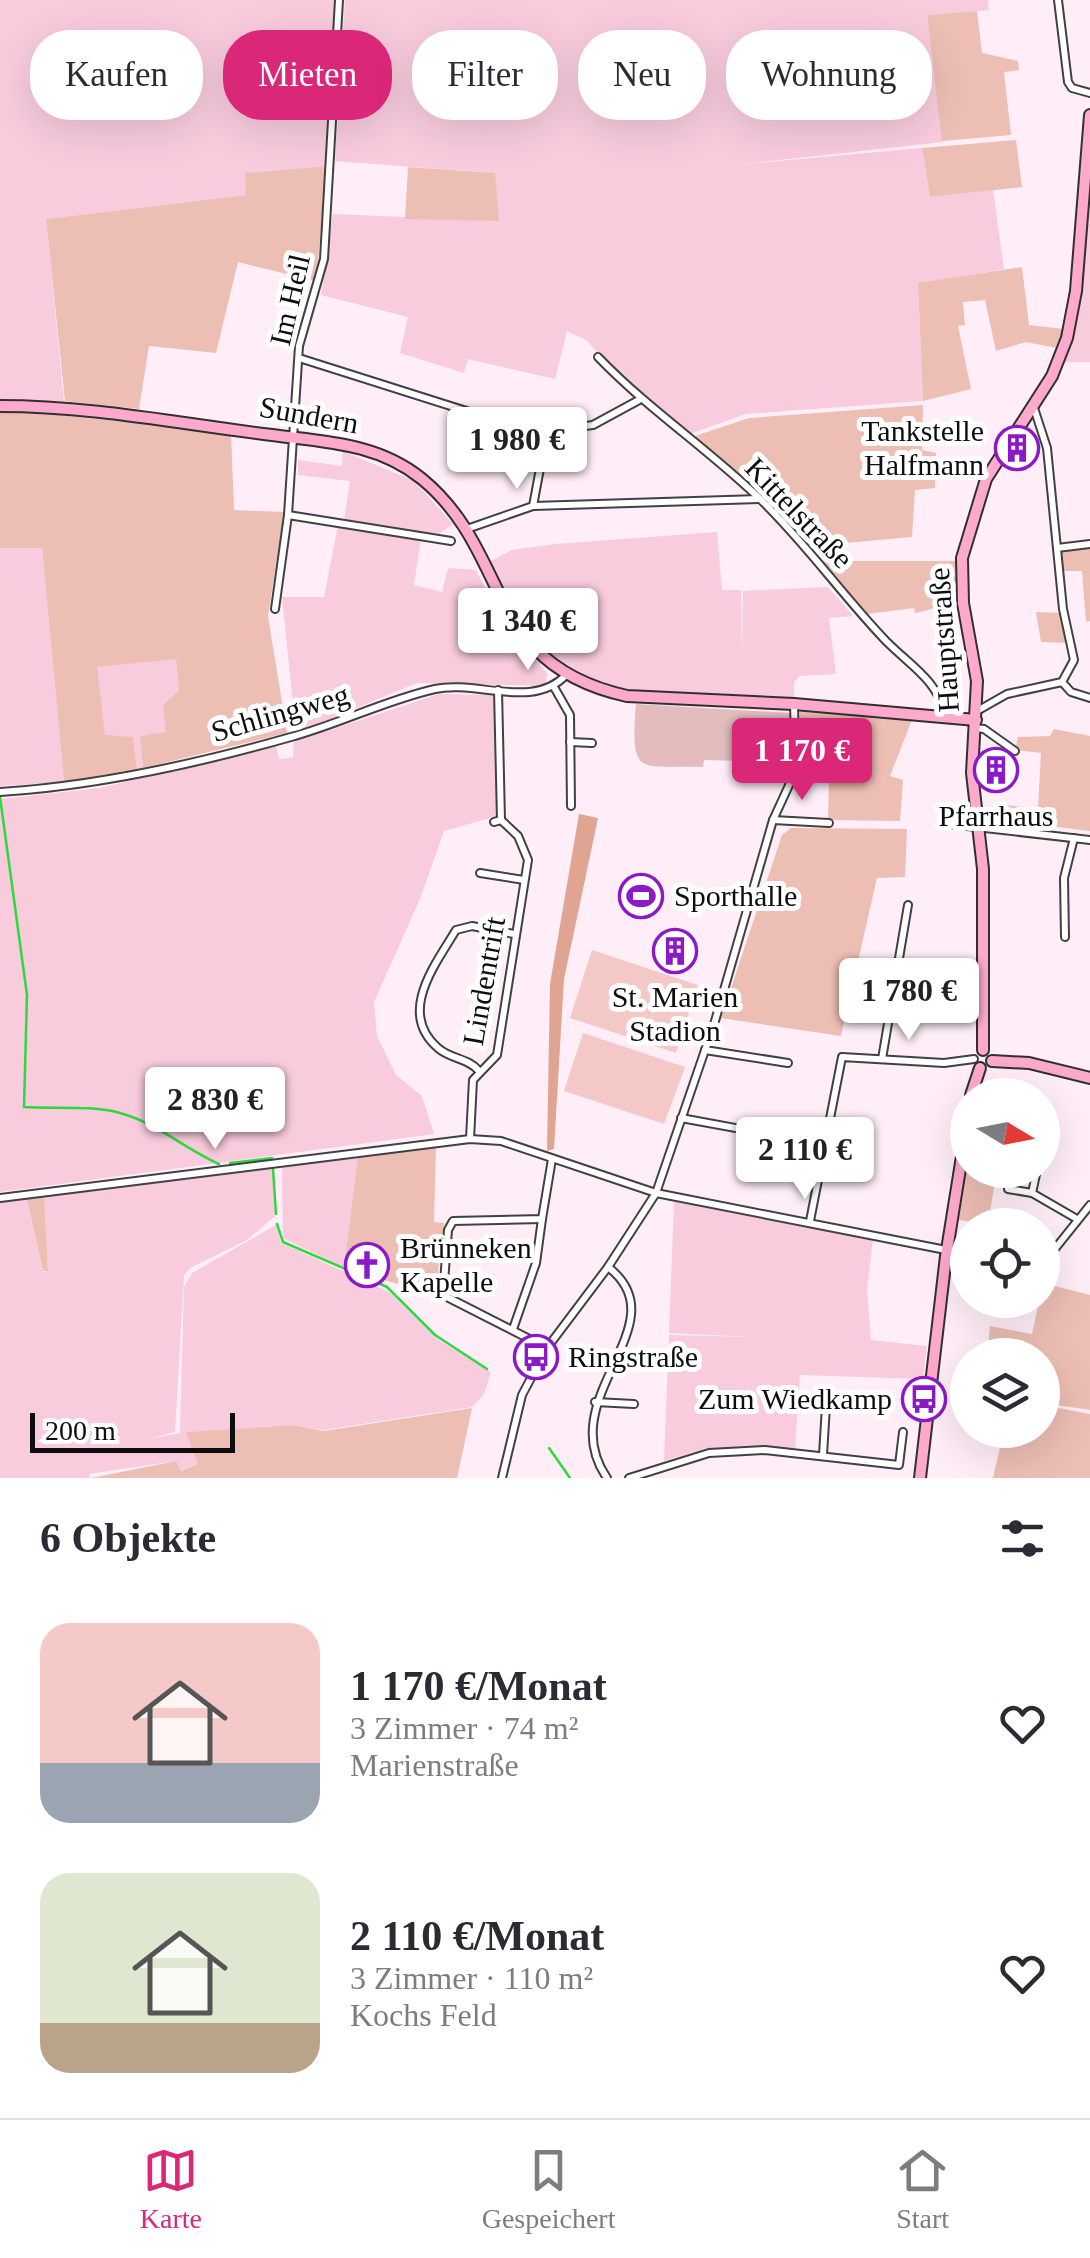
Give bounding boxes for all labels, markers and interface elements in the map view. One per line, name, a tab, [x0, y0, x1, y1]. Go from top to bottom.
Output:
chip: Kaufen	[30, 30, 203, 120]
chip: Mieten	[223, 30, 392, 120]
chip: Filter	[412, 30, 558, 120]
chip: Neu	[578, 30, 706, 120]
chip: Wohnung	[726, 30, 932, 120]
street label: Im Heil	[263, 251, 316, 349]
street label: Sundern	[257, 390, 361, 439]
pin: 1 980 €	[425, 407, 609, 492]
place label: Tankstelle Halfmann	[861, 414, 984, 481]
text: 1 980 €	[469, 421, 565, 457]
building icon: Tankstelle Halfmann	[994, 425, 1040, 471]
street label: Kittelstraße	[739, 451, 860, 574]
street label: Hauptstraße	[922, 567, 965, 713]
pin: 1 340 €	[436, 588, 620, 673]
text: 1 340 €	[480, 602, 576, 638]
street label: Schlingweg	[207, 677, 352, 748]
pin: 1 170 €	[710, 718, 894, 803]
text: 1 170 €	[754, 732, 850, 768]
building icon: Pfarrhaus	[973, 747, 1019, 793]
place label: Pfarrhaus	[939, 799, 1053, 832]
sports icon: Sporthalle	[618, 873, 664, 919]
place label: Sporthalle	[674, 879, 797, 912]
street label: Lindentrift	[456, 913, 511, 1048]
building icon: St. Marien Stadion	[652, 928, 698, 974]
pin: 1 780 €	[817, 958, 1001, 1043]
text: 1 780 €	[861, 972, 957, 1008]
place label: St. Marien Stadion	[612, 980, 738, 1047]
pin: 2 830 €	[123, 1067, 307, 1152]
north arrow	[950, 1078, 1060, 1188]
map controls	[950, 1078, 1060, 1448]
text: 2 830 €	[167, 1081, 263, 1117]
pin: 2 110 €	[713, 1117, 897, 1202]
text: 2 110 €	[758, 1131, 852, 1167]
button: locate	[950, 1208, 1060, 1318]
place label: Brünneken Kapelle	[400, 1231, 532, 1298]
church icon: Brünneken Kapelle	[344, 1242, 390, 1288]
bus stop icon: Ringstraße	[513, 1334, 559, 1380]
button: layers	[950, 1338, 1060, 1448]
place label: Ringstraße	[568, 1340, 698, 1373]
bus stop icon: Zum Wiedkamp	[901, 1376, 947, 1422]
place label: Zum Wiedkamp	[698, 1382, 892, 1415]
scale bar	[30, 1408, 235, 1452]
text: 200 m	[45, 1415, 116, 1446]
icon: filters	[995, 1511, 1050, 1566]
text: 6 Objekte	[40, 1515, 216, 1561]
icon: home	[120, 1663, 240, 1783]
text: 1 170 €/Monat	[350, 1663, 607, 1709]
icon: heart	[995, 1696, 1050, 1751]
text: 3 Zimmer · 74 m²	[350, 1710, 578, 1746]
text: Marienstraße	[350, 1747, 519, 1783]
icon: home	[120, 1913, 240, 2033]
text: 2 110 €/Monat	[350, 1913, 604, 1959]
icon: heart	[995, 1946, 1050, 2001]
text: 3 Zimmer · 110 m²	[350, 1960, 593, 1996]
text: Kochs Feld	[350, 1997, 497, 2033]
tab: Karte	[140, 2143, 202, 2235]
tab: Gespeichert	[482, 2143, 615, 2235]
tab: Start	[895, 2143, 950, 2235]

